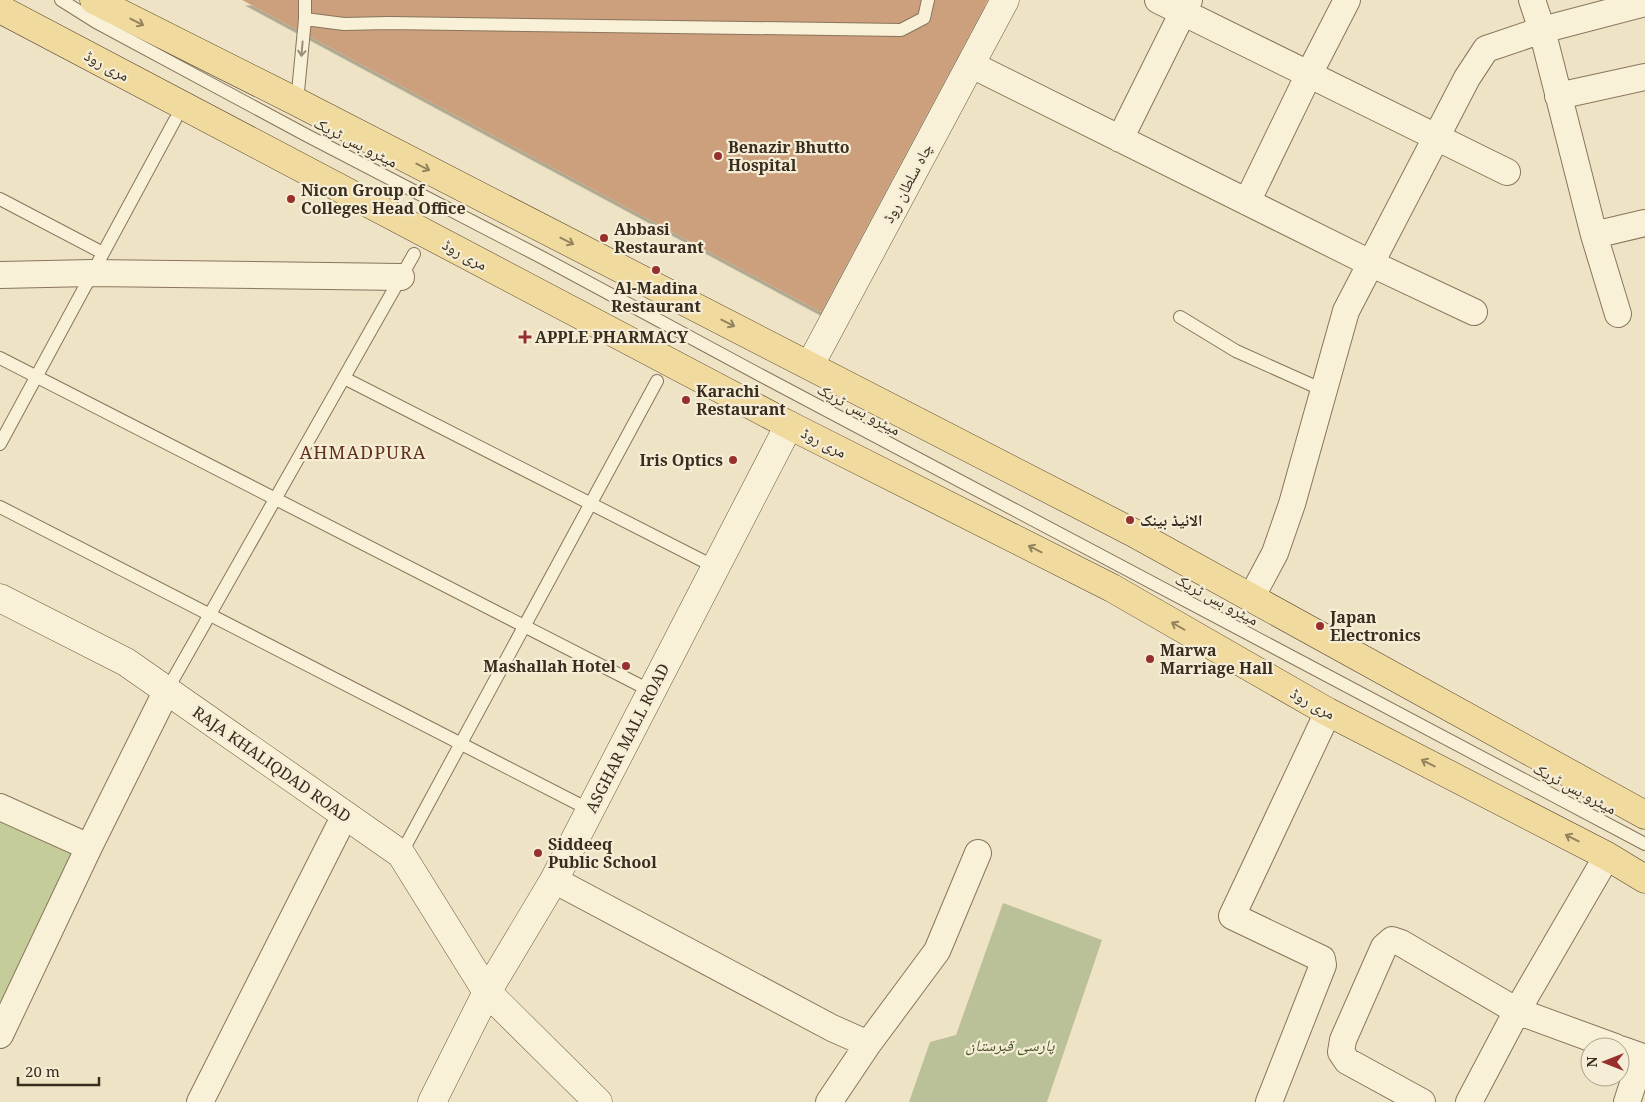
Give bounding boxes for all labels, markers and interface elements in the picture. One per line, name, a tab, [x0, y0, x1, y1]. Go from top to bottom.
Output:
one-way arrow	[130, 17, 145, 27]
one-way arrow	[297, 40, 307, 56]
street label: مری روڈ	[81, 44, 133, 86]
street label: میٹرو بس ٹریک	[310, 111, 402, 173]
place label: Benazir Bhutto Hospital	[728, 136, 850, 176]
street label: چاہ سلطان روڈ	[877, 139, 937, 227]
marker: Benazir Bhutto Hospital	[712, 150, 724, 162]
one-way arrow	[415, 163, 430, 172]
place label: Nicon Group of Colleges Head Office	[301, 179, 466, 219]
marker: Nicon Group of Colleges Head Office	[285, 193, 297, 205]
place label: Abbasi Restaurant	[614, 218, 704, 258]
marker: Abbasi Restaurant	[598, 232, 610, 244]
street label: مری روڈ	[439, 233, 491, 275]
one-way arrow	[560, 236, 575, 246]
marker: Al-Madina Restaurant	[650, 264, 662, 276]
place label: Al-Madina Restaurant	[611, 277, 701, 317]
one-way arrow	[720, 318, 735, 328]
place label: APPLE PHARMACY	[535, 326, 689, 348]
marker: APPLE PHARMACY	[519, 331, 531, 343]
street label: میٹرو بس ٹریک	[813, 378, 905, 440]
place label: Karachi Restaurant	[696, 380, 786, 420]
marker: Karachi Restaurant	[680, 394, 692, 406]
street label: مری روڈ	[798, 421, 850, 463]
district label: AHMADPURA	[300, 440, 426, 464]
place label: Iris Optics	[640, 449, 723, 471]
marker: Iris Optics	[727, 454, 739, 466]
place label: الائیڈ بینک	[1140, 509, 1202, 531]
marker: الائیڈ بینک	[1124, 514, 1136, 526]
one-way arrow	[1028, 544, 1043, 553]
street label: میٹرو بس ٹریک	[1171, 568, 1263, 630]
place label: Japan Electronics	[1329, 606, 1421, 646]
one-way arrow	[1172, 620, 1186, 630]
marker: Japan Electronics	[1314, 620, 1326, 632]
place label: Marwa Marriage Hall	[1160, 639, 1273, 679]
marker: Marwa Marriage Hall	[1144, 653, 1156, 665]
place label: Mashallah Hotel	[483, 655, 616, 677]
street label: ASGHAR MALL ROAD	[580, 659, 674, 817]
marker: Mashallah Hotel	[620, 660, 632, 672]
street label: مری روڈ	[1287, 682, 1339, 724]
street label: RAJA KHALIQDAD ROAD	[188, 701, 356, 827]
street label: میٹرو بس ٹریک	[1529, 757, 1621, 819]
one-way arrow	[1420, 758, 1435, 768]
place label: Siddeeq Public School	[548, 833, 657, 873]
one-way arrow	[1565, 833, 1580, 842]
marker: Siddeeq Public School	[532, 847, 544, 859]
park label: پارسی قبرستان	[966, 1034, 1055, 1056]
north arrow	[1580, 1037, 1630, 1087]
scale bar	[18, 1054, 99, 1086]
text: N	[1582, 1056, 1601, 1068]
text: 20 m	[25, 1061, 60, 1081]

